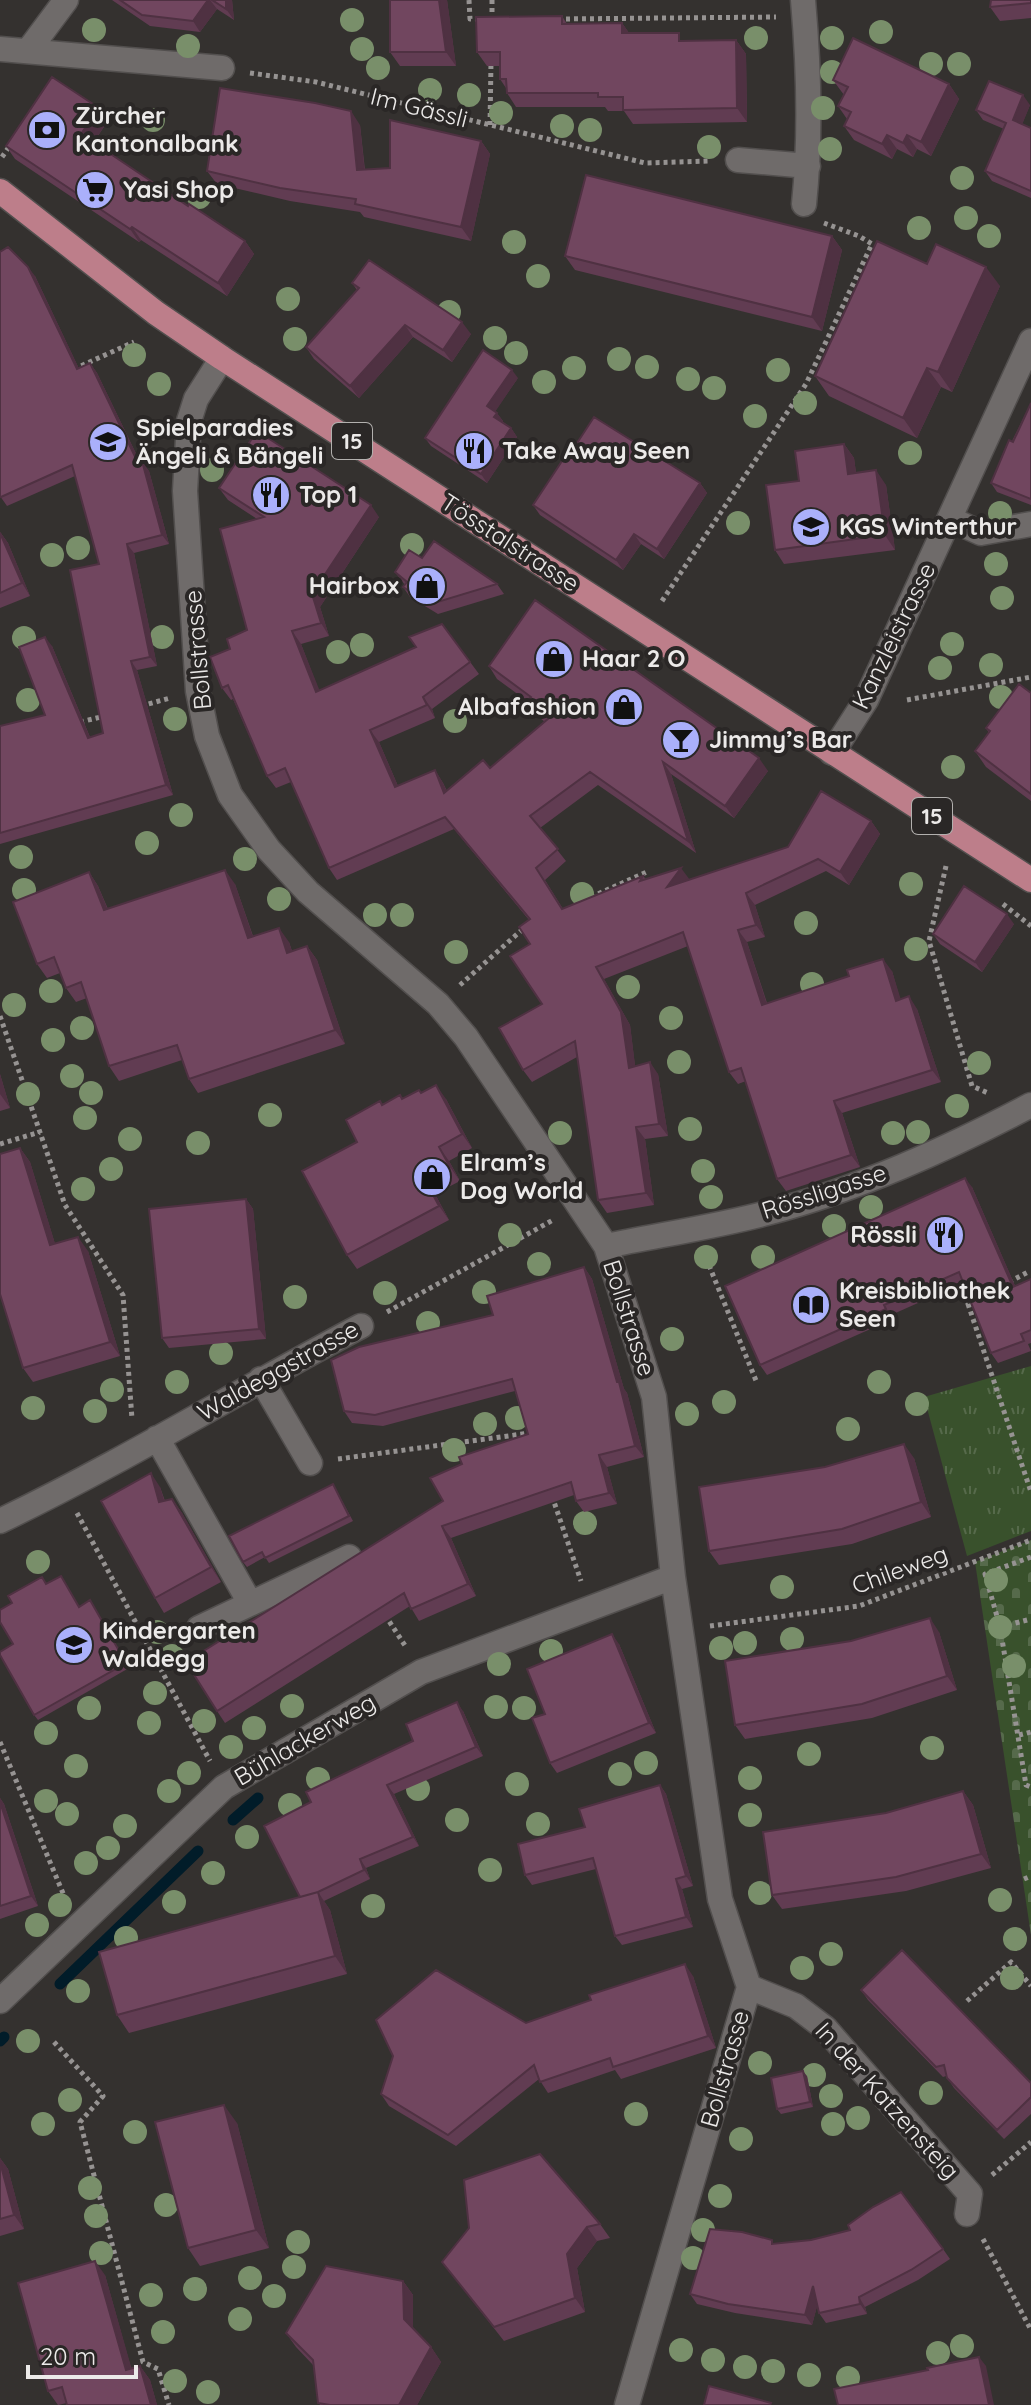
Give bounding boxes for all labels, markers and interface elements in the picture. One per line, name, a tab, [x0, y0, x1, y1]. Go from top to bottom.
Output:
street label: Im Gässli	[368, 80, 471, 134]
place label: Zürcher Kantonalbank	[75, 100, 239, 158]
bank icon: Zürcher Kantonalbank	[26, 109, 68, 151]
supermarket icon: Yasi Shop	[74, 169, 116, 211]
place label: Yasi Shop	[123, 174, 234, 204]
place label: Spielparadies Ängeli & Bängeli	[136, 412, 323, 470]
school or university icon: Spielparadies Ängeli & Bängeli	[87, 421, 129, 463]
road number: 15	[332, 423, 372, 459]
restaurant icon: Take Away Seen	[453, 430, 495, 472]
place label: Take Away Seen	[502, 435, 690, 465]
restaurant icon: Top 1	[250, 474, 292, 516]
place label: Top 1	[299, 479, 357, 509]
street label: Tösstalstrasse	[436, 486, 585, 598]
school or university icon: KGS Winterthur	[790, 506, 832, 548]
place label: KGS Winterthur	[839, 511, 1017, 541]
street label: Kanzleistrasse	[845, 558, 941, 714]
shop icon: Hairbox	[406, 565, 448, 607]
place label: Hairbox	[309, 570, 399, 600]
street label: Bollstrasse	[177, 589, 217, 711]
shop icon: Haar 2 O	[533, 638, 575, 680]
place label: Haar 2 O	[582, 643, 685, 673]
shop icon: Albafashion	[603, 686, 645, 728]
place label: Albafashion	[458, 691, 596, 721]
bar icon: Jimmy’s Bar	[660, 719, 702, 761]
place label: Jimmy’s Bar	[709, 724, 852, 754]
road number: 15	[912, 798, 952, 834]
place label: Elram’s Dog World	[460, 1147, 583, 1205]
shop icon: Elram’s Dog World	[411, 1156, 453, 1198]
street label: Rössligasse	[758, 1157, 890, 1225]
restaurant icon: Rössli	[924, 1214, 966, 1256]
place label: Rössli	[850, 1219, 917, 1249]
street label: Bollstrasse	[597, 1256, 663, 1379]
place label: Kreisbibliothek Seen	[839, 1275, 1010, 1333]
library icon: Kreisbibliothek Seen	[790, 1284, 832, 1326]
street label: Waldeggstrasse	[192, 1314, 363, 1427]
street label: Chileweg	[848, 1538, 952, 1600]
place label: Kindergarten Waldegg	[102, 1615, 256, 1673]
school or university icon: Kindergarten Waldegg	[53, 1624, 95, 1666]
street label: Bühlackerweg	[229, 1687, 380, 1792]
street label: Bollstrasse	[693, 2007, 755, 2131]
street label: In der Katzensteig	[809, 2016, 966, 2185]
scale bar	[28, 2329, 136, 2379]
text: 20 m	[40, 2341, 96, 2371]

